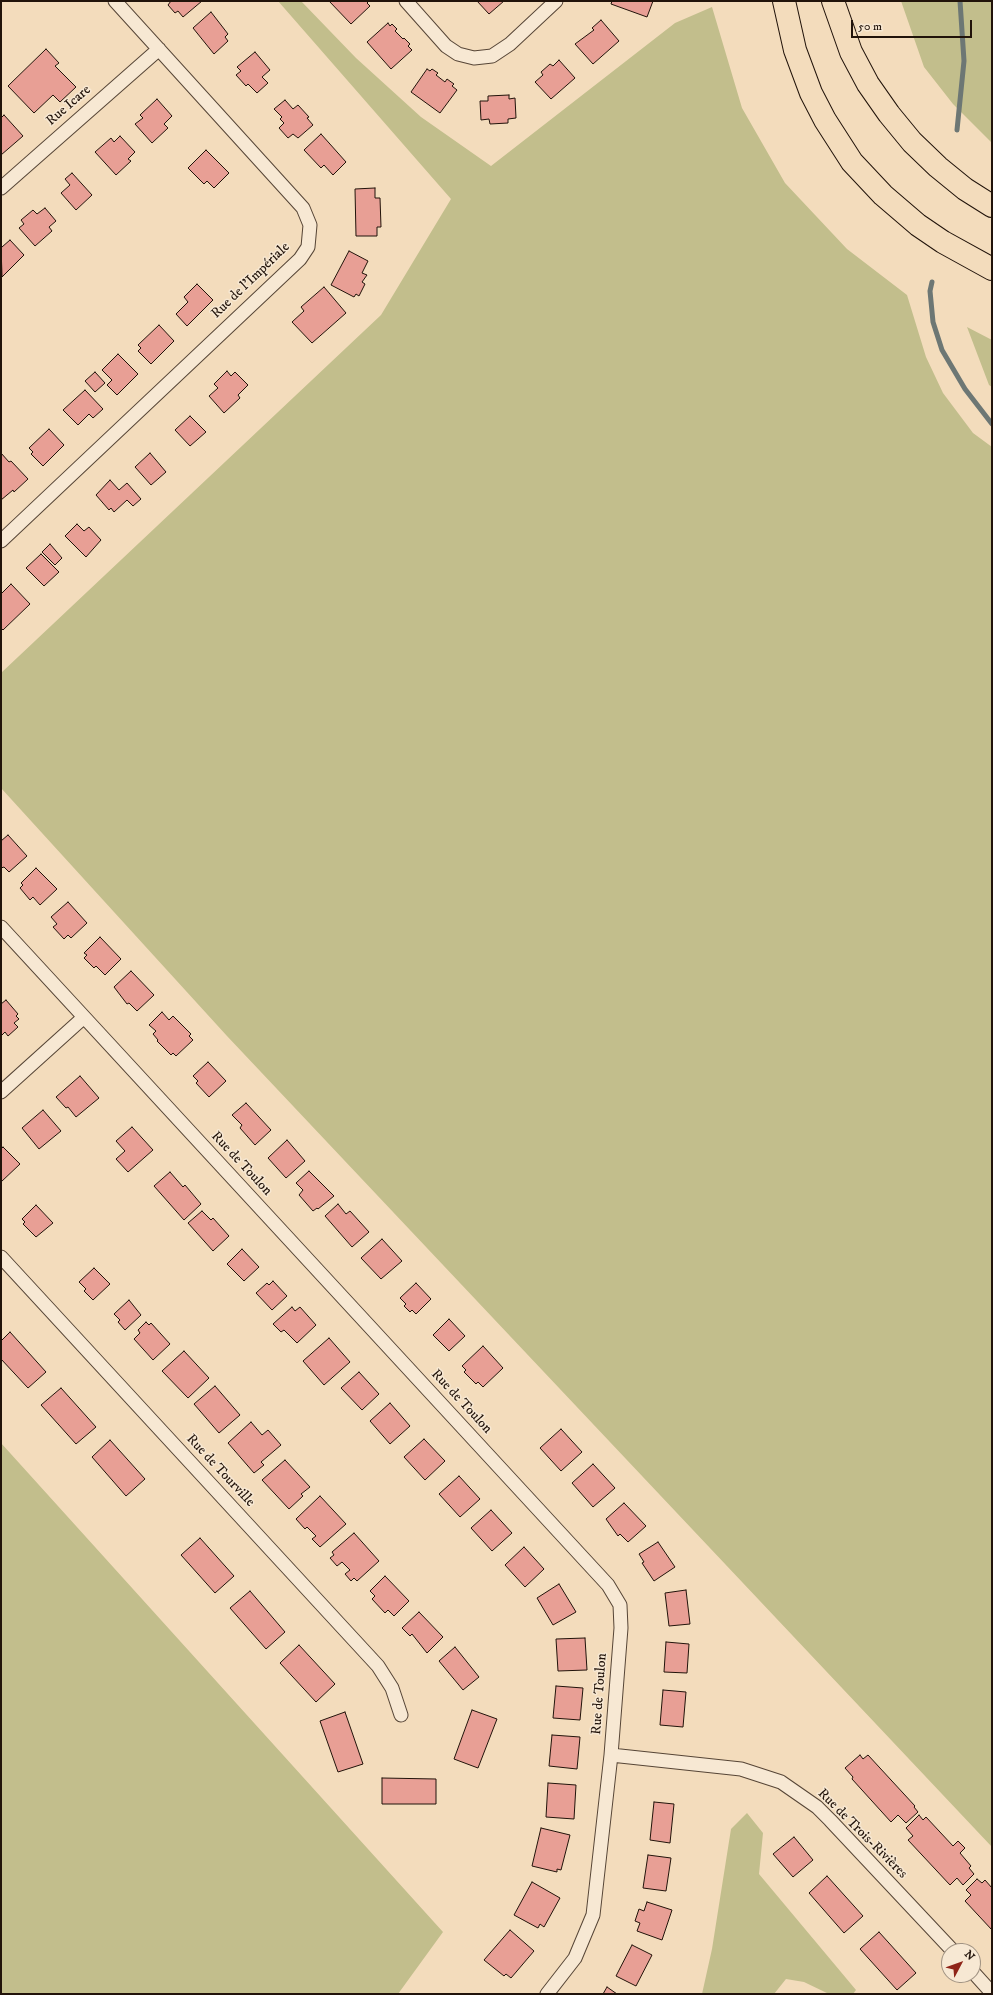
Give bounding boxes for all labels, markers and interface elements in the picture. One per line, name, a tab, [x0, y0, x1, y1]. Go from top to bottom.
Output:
scale bar	[853, 12, 974, 38]
text: 50 m	[858, 19, 882, 34]
street label: Rue Icare	[43, 82, 95, 130]
street label: Rue de l'Impériale	[208, 239, 294, 323]
street label: Rue de Toulon	[207, 1128, 275, 1200]
street label: Rue de Toulon	[427, 1366, 495, 1438]
street label: Rue de Tourville	[182, 1431, 258, 1511]
street label: Rue de Toulon	[589, 1653, 611, 1735]
street label: Rue de Trois-Rivières	[814, 1786, 910, 1882]
north arrow	[941, 1943, 981, 1983]
text: N	[961, 1948, 978, 1964]

